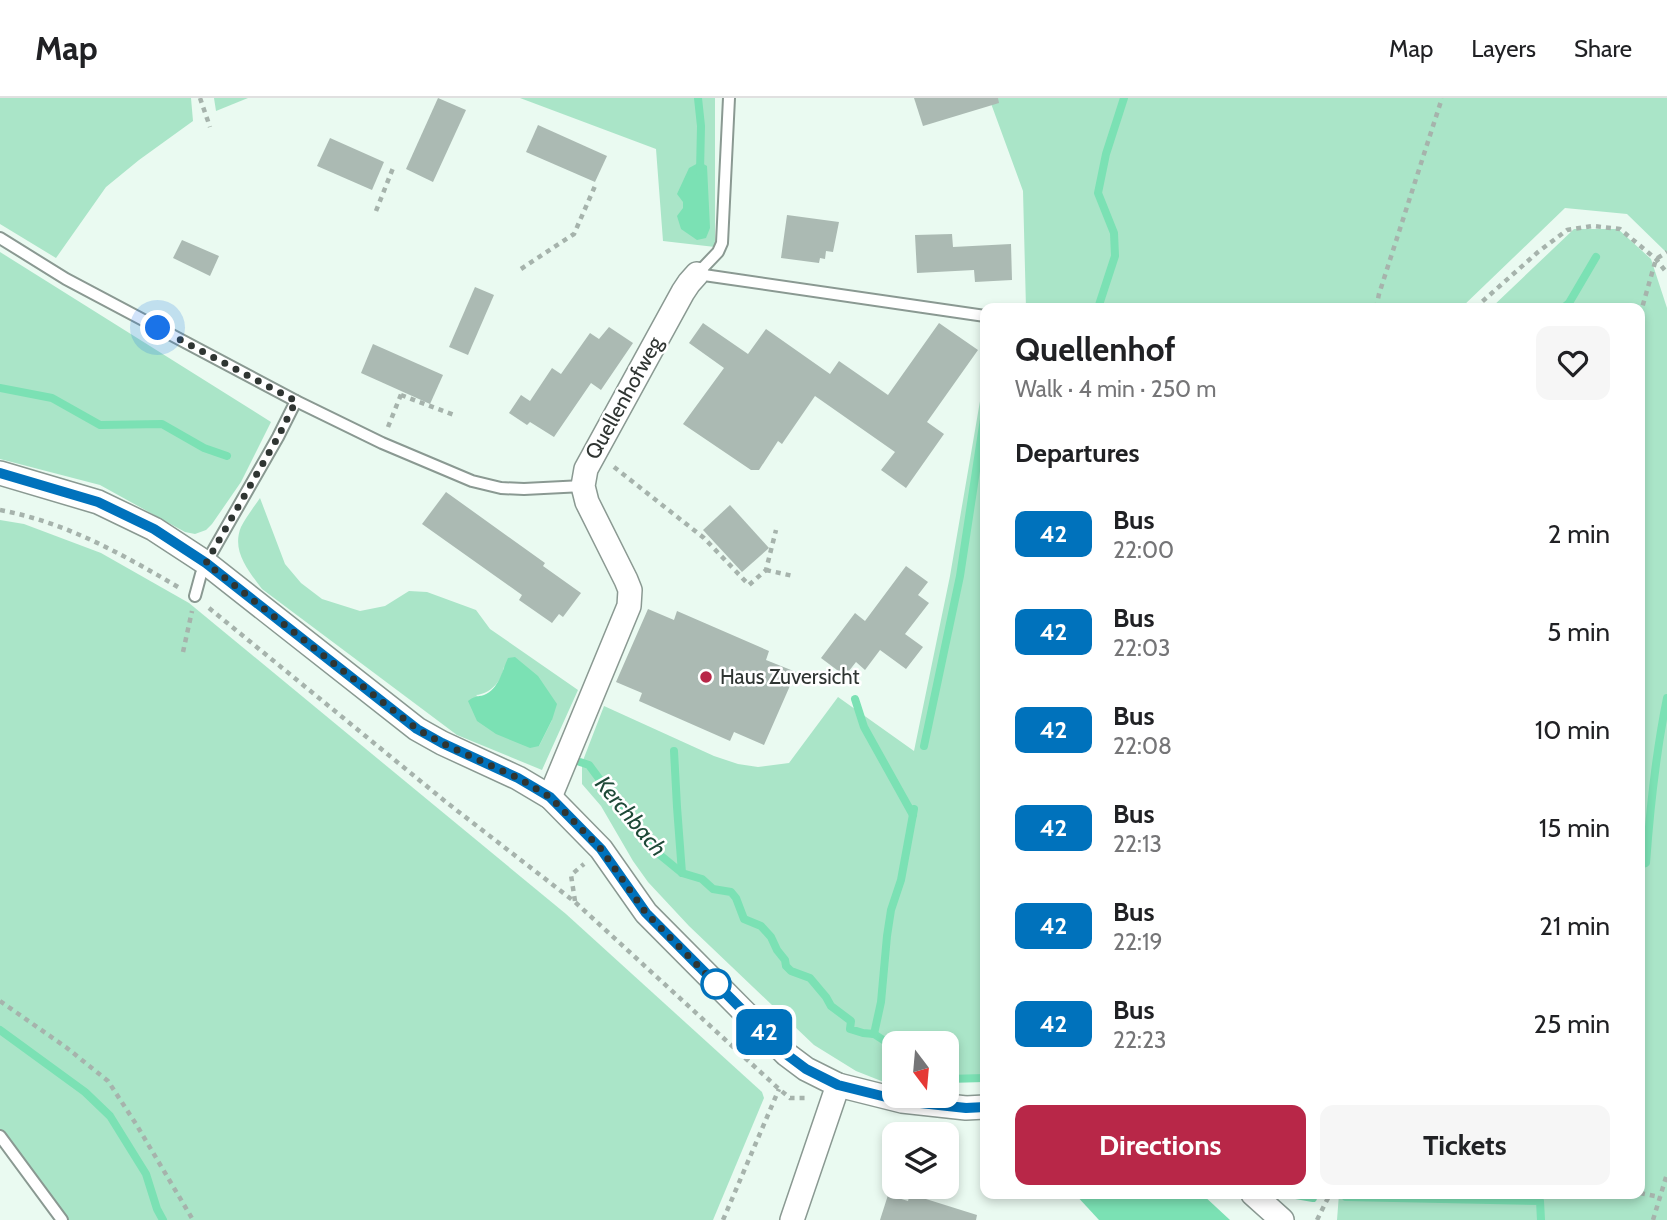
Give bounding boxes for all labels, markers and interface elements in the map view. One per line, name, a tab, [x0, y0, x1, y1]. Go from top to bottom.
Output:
text: Map	[35, 28, 98, 68]
text: Map	[1389, 34, 1433, 63]
text: Layers	[1471, 34, 1536, 63]
text: Share	[1574, 34, 1632, 63]
your location	[140, 310, 175, 345]
button: heart	[1536, 326, 1610, 400]
text: Quellenhof	[1015, 329, 1176, 369]
street label: Quellenhofweg	[580, 332, 668, 463]
text: Walk · 4 min · 250 m	[1015, 375, 1217, 403]
text: Departures	[1015, 437, 1139, 469]
text: Bus	[1113, 504, 1154, 536]
text: 2 min	[1548, 518, 1610, 550]
text: 42	[1040, 519, 1067, 548]
text: 22:00	[1113, 536, 1174, 564]
text: Bus	[1113, 602, 1154, 634]
text: 5 min	[1547, 616, 1610, 648]
text: 42	[1040, 617, 1067, 646]
text: 22:03	[1113, 634, 1170, 662]
place label: Haus Zuversicht	[720, 664, 859, 689]
marker: Haus Zuversicht	[698, 669, 714, 685]
text: Bus	[1113, 700, 1154, 732]
text: 10 min	[1535, 714, 1610, 746]
text: 42	[1040, 715, 1067, 744]
text: 22:08	[1113, 732, 1172, 760]
water label: Kerchbach	[589, 770, 673, 862]
text: Bus	[1113, 798, 1154, 830]
text: 15 min	[1539, 812, 1610, 844]
text: 42	[1040, 813, 1067, 842]
text: 22:13	[1113, 830, 1162, 858]
text: Bus	[1113, 896, 1154, 928]
text: 21 min	[1539, 910, 1610, 942]
text: 42	[1040, 911, 1067, 940]
text: 22:19	[1113, 928, 1162, 956]
unlabelled marker	[701, 969, 731, 999]
text: Bus	[1113, 994, 1154, 1026]
text: 25 min	[1534, 1008, 1610, 1040]
line badge: 42	[732, 1009, 796, 1055]
text: 42	[1040, 1009, 1067, 1038]
text: 42	[750, 1017, 778, 1046]
text: 22:23	[1113, 1026, 1166, 1054]
north arrow	[882, 1031, 959, 1108]
map controls	[882, 1031, 959, 1199]
button: Directions	[1015, 1105, 1306, 1185]
button: Tickets	[1320, 1105, 1610, 1185]
button: layers	[882, 1122, 959, 1199]

